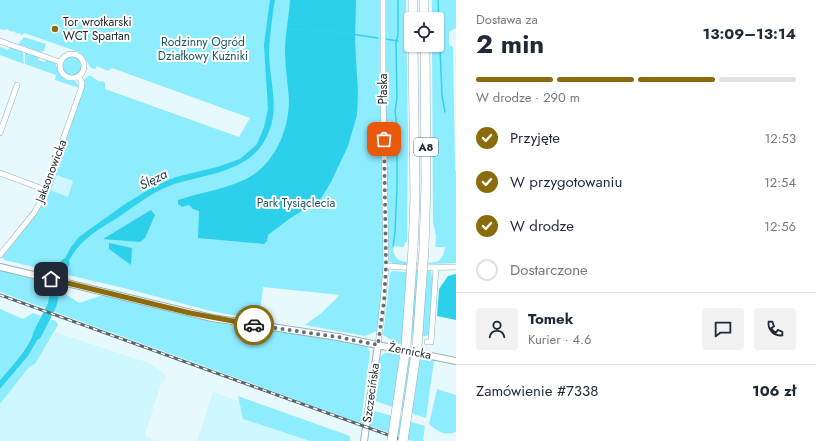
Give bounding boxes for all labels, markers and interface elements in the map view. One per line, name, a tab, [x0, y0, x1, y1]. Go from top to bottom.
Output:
text: Dostawa za	[476, 10, 538, 29]
map controls	[404, 12, 444, 52]
button: locate	[404, 12, 444, 52]
place label: Tor wrotkarski WCT Spartan	[63, 13, 132, 45]
text: 13:09–13:14	[703, 23, 796, 45]
marker: Tor wrotkarski WCT Spartan	[50, 24, 60, 34]
text: 2 min	[476, 25, 544, 63]
park label: Rodzinny Ogród Działkowy Kuźniki	[158, 33, 248, 65]
street label: Płaska	[374, 73, 392, 105]
text: W drodze · 290 m	[476, 88, 580, 107]
pin	[367, 122, 401, 156]
icon: check	[476, 127, 498, 149]
text: Przyjęte	[510, 127, 560, 149]
icon: bag	[373, 128, 395, 150]
text: 12:53	[764, 129, 796, 148]
street label: Jaksonowicka	[30, 137, 71, 207]
road number: A8	[414, 138, 438, 156]
water label: Ślęza	[136, 164, 171, 195]
icon: check	[476, 171, 498, 193]
text: W przygotowaniu	[510, 171, 622, 193]
text: 12:54	[764, 173, 796, 192]
park label: Park Tysiąclecia	[257, 194, 336, 212]
icon: check	[476, 215, 498, 237]
text: W drodze	[510, 215, 574, 237]
text: 12:56	[764, 217, 796, 236]
text: Dostarczone	[510, 259, 588, 281]
pin	[34, 262, 68, 296]
icon: home	[40, 268, 62, 290]
courier	[234, 305, 274, 345]
button: person	[476, 308, 518, 350]
text: Tomek	[528, 308, 573, 330]
button: chat	[702, 308, 744, 350]
button: phone	[754, 308, 796, 350]
icon: car	[243, 314, 265, 336]
text: Kurier · 4.6	[528, 330, 591, 349]
street label: Żernicka	[387, 338, 433, 364]
street label: Szczecińska	[358, 362, 384, 424]
text: Zamówienie #7338	[476, 380, 598, 402]
text: 106 zł	[752, 380, 796, 402]

